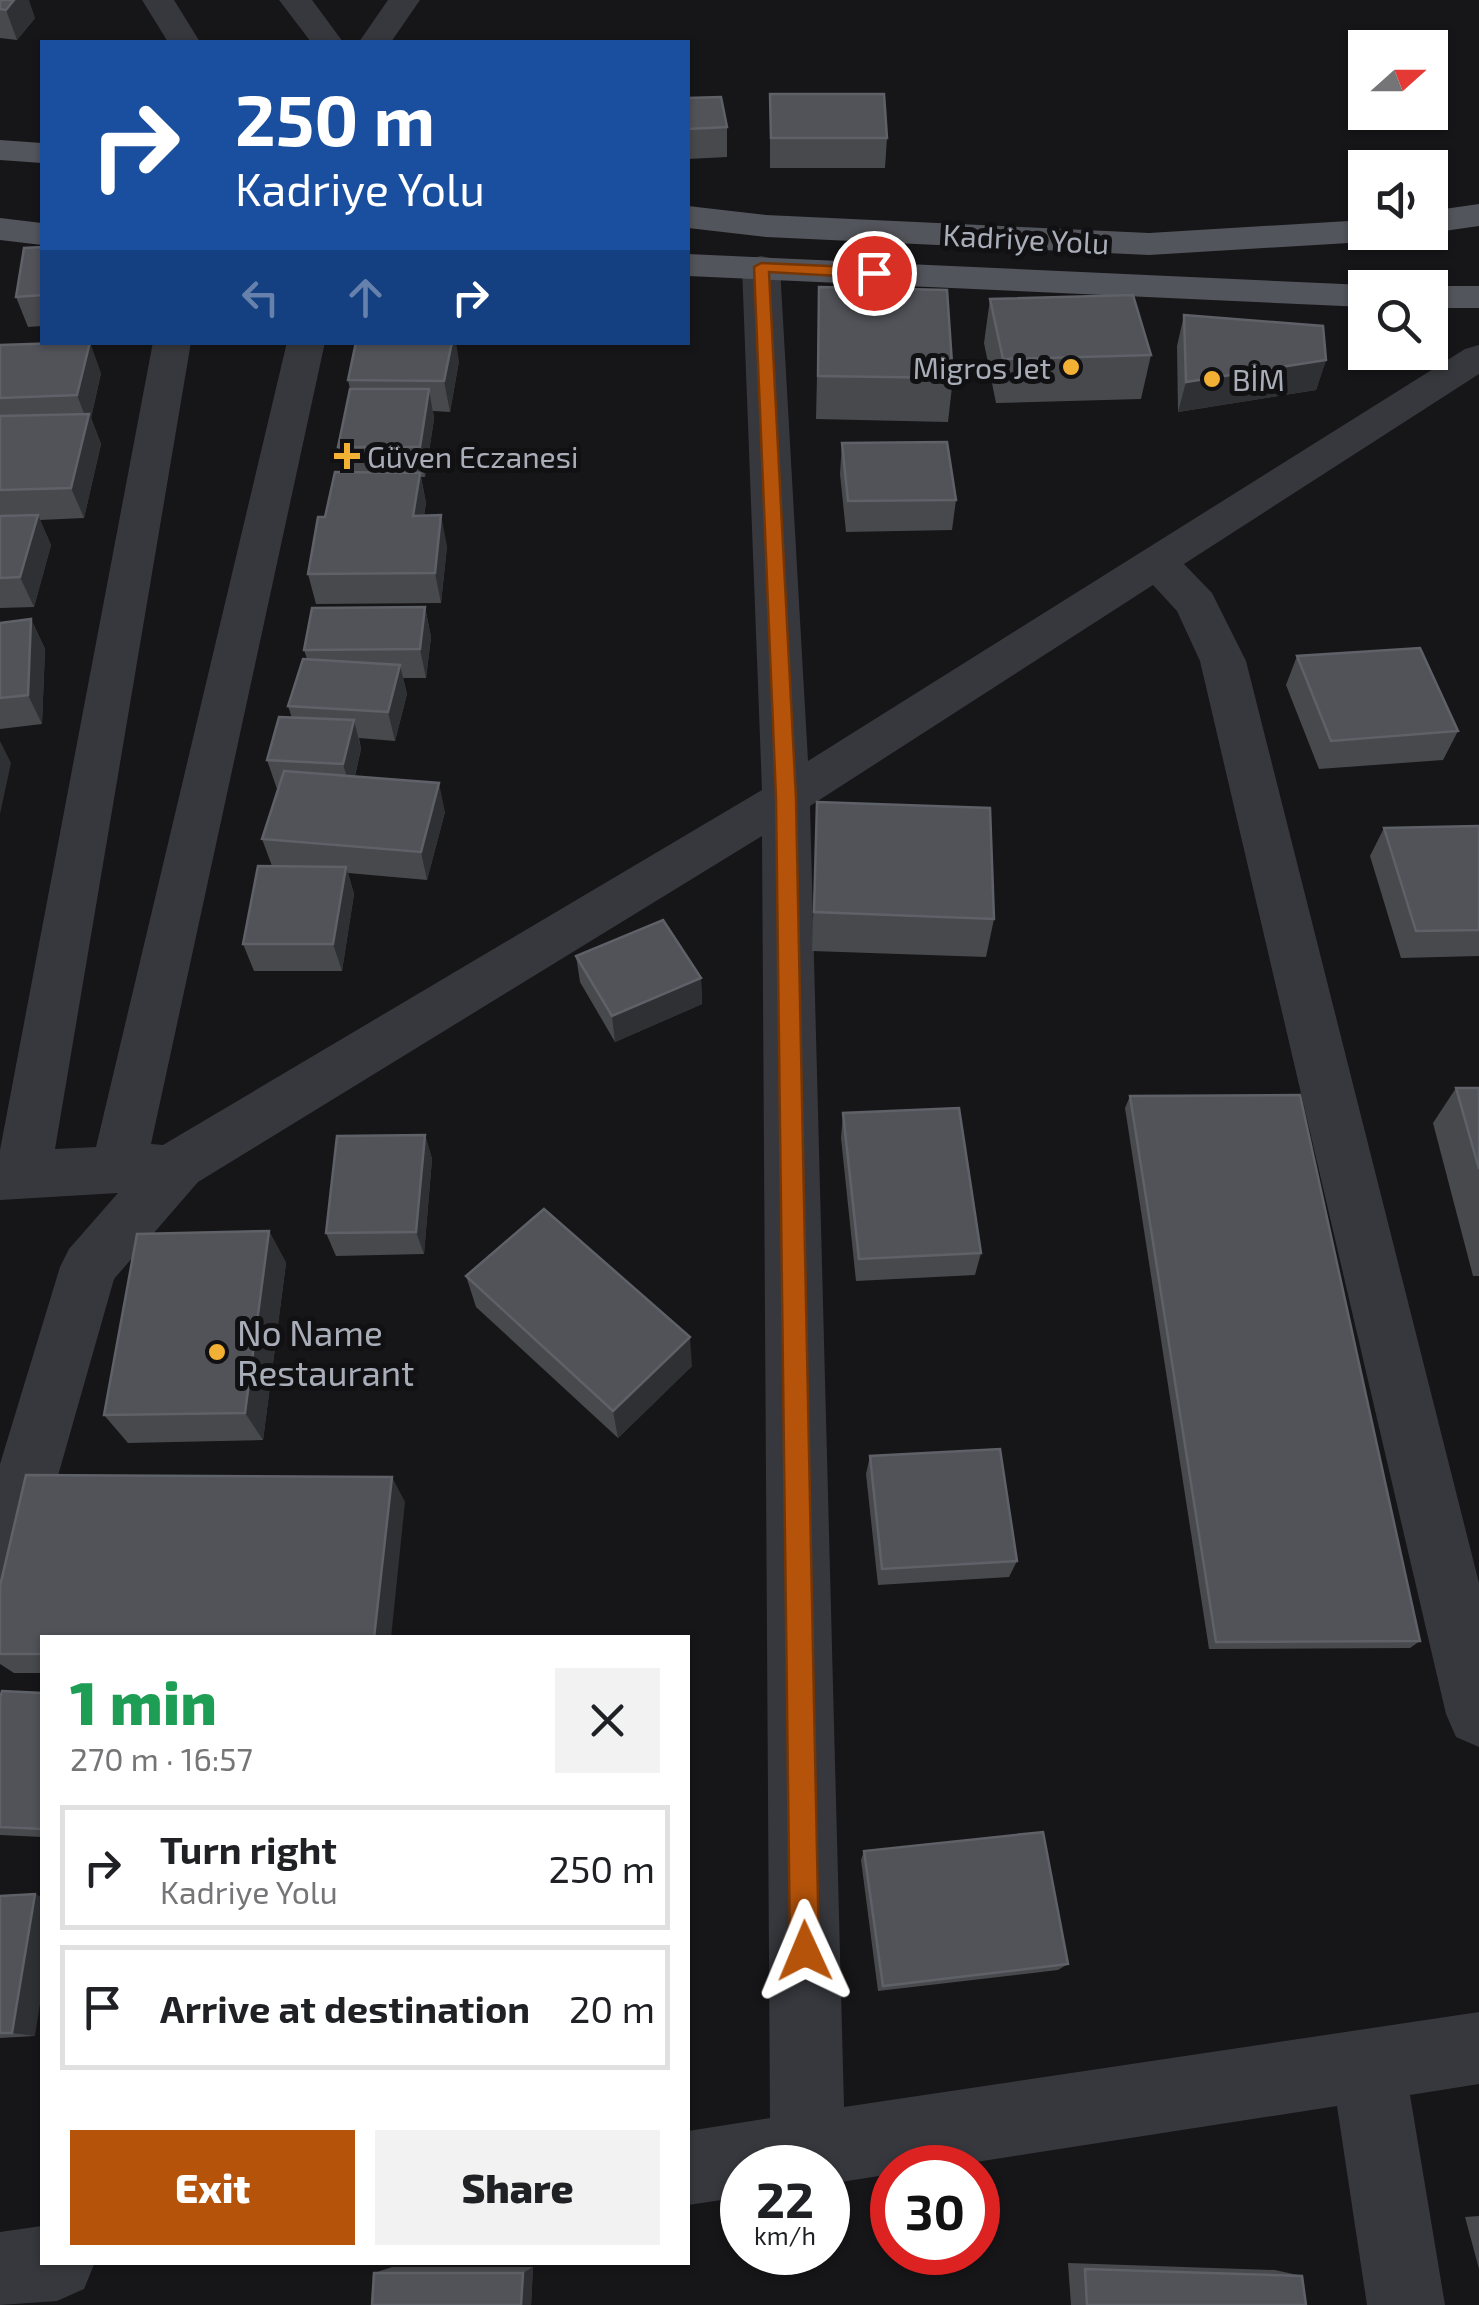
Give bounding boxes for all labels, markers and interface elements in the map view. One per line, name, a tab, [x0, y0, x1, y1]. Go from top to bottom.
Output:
north arrow	[1348, 30, 1448, 130]
map controls	[1348, 30, 1448, 370]
text: 250 m	[235, 76, 435, 160]
icon: right	[70, 80, 200, 210]
button: sound	[1348, 150, 1448, 250]
text: Kadriye Yolu	[235, 161, 485, 215]
street label: Kadriye Yolu	[942, 216, 1110, 260]
pin	[832, 231, 917, 316]
icon: arrive	[847, 246, 902, 301]
icon: left	[233, 270, 288, 325]
icon: ahead	[338, 270, 393, 325]
icon: right	[443, 270, 498, 325]
button: search	[1348, 270, 1448, 370]
place label: Migros Jet	[913, 349, 1051, 385]
marker: Migros Jet	[1060, 356, 1082, 378]
place label: BİM	[1232, 361, 1285, 397]
marker: BİM	[1201, 368, 1223, 390]
place label: Güven Eczanesi	[367, 438, 578, 474]
marker: Güven Eczanesi	[336, 445, 358, 467]
place label: No Name Restaurant	[237, 1311, 414, 1393]
marker: No Name Restaurant	[206, 1341, 228, 1363]
text: 1 min	[70, 1665, 217, 1737]
button: close	[555, 1668, 660, 1773]
text: 270 m · 16:57	[70, 1739, 253, 1777]
text: Turn right	[160, 1826, 337, 1872]
icon: right	[75, 1840, 130, 1895]
text: 250 m	[549, 1845, 655, 1891]
text: Kadriye Yolu	[160, 1872, 338, 1910]
position arrow	[753, 1899, 857, 2003]
icon: arrive	[75, 1980, 130, 2035]
text: Arrive at destination	[160, 1985, 530, 2031]
text: 20 m	[569, 1985, 655, 2031]
button: Exit	[70, 2130, 355, 2245]
button: Share	[375, 2130, 660, 2245]
speed limit sign: 30	[870, 2145, 1000, 2275]
text: 22	[756, 2168, 814, 2228]
text: km/h	[754, 2220, 816, 2250]

